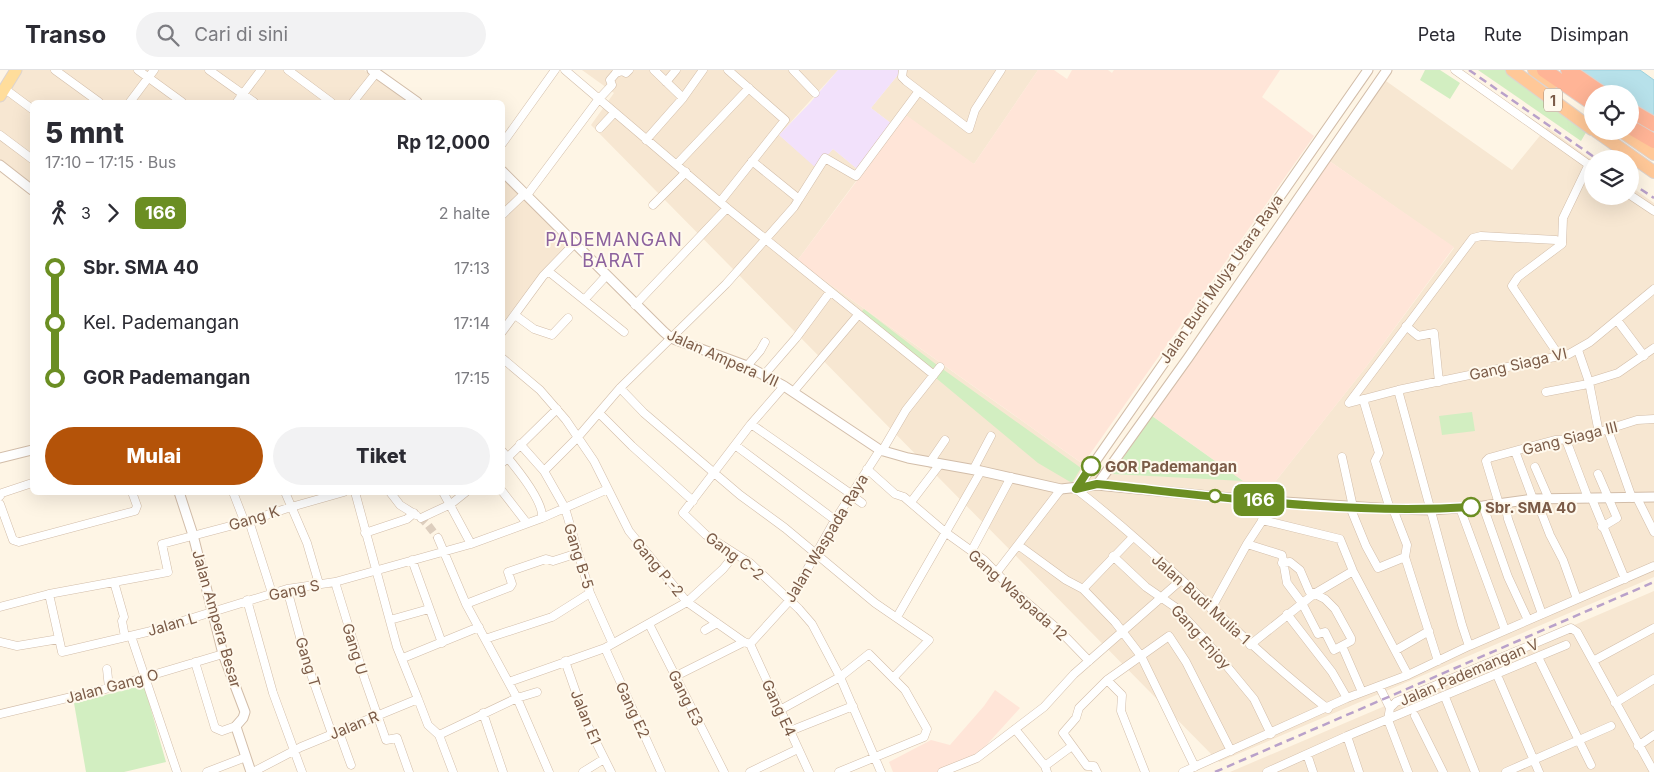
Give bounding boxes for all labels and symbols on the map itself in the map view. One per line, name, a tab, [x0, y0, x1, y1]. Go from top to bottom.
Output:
road number: 1	[1544, 88, 1562, 112]
street label: Jalan Budi Mulya Utara Raya	[1155, 191, 1287, 367]
district label: PADEMANGAN BARAT	[545, 229, 683, 271]
street label: Jalan Ampera VII	[664, 325, 782, 391]
street label: Gang Siaga VI	[1467, 344, 1569, 384]
street label: Gang Siaga III	[1520, 417, 1620, 459]
marker: GOR Pademangan	[1081, 456, 1101, 476]
place label: GOR Pademangan	[1105, 457, 1237, 476]
street label: Jalan Waspada Raya	[780, 470, 872, 606]
line badge: 166	[1230, 484, 1288, 516]
unlabelled marker	[1208, 489, 1222, 503]
marker: Sbr. SMA 40	[1461, 497, 1481, 517]
place label: Sbr. SMA 40	[1485, 498, 1576, 517]
street label: Gang K	[226, 501, 282, 535]
street label: Gang B-5	[560, 521, 598, 591]
street label: Gang C-2	[702, 528, 768, 584]
street label: Gang P.-2	[628, 534, 688, 600]
street label: Gang Waspada 12	[964, 545, 1072, 645]
street label: Jalan Ampera Besar	[188, 548, 246, 690]
street label: Jalan Budi Mulia 1	[1148, 550, 1254, 648]
street label: Gang S	[267, 575, 321, 605]
street label: Gang Enjoy	[1167, 601, 1235, 674]
street label: Jalan L	[145, 608, 199, 640]
street label: Gang U	[338, 621, 372, 677]
street label: Jalan Pademangan V	[1396, 634, 1542, 710]
street label: Gang T	[291, 635, 325, 689]
street label: Jalan Gang O	[63, 664, 161, 708]
street label: Gang E3	[664, 667, 708, 729]
street label: Gang E4	[758, 677, 800, 739]
street label: Gang E2	[612, 679, 654, 741]
street label: Jalan E1	[566, 687, 606, 747]
street label: Jalan R	[326, 706, 382, 744]

